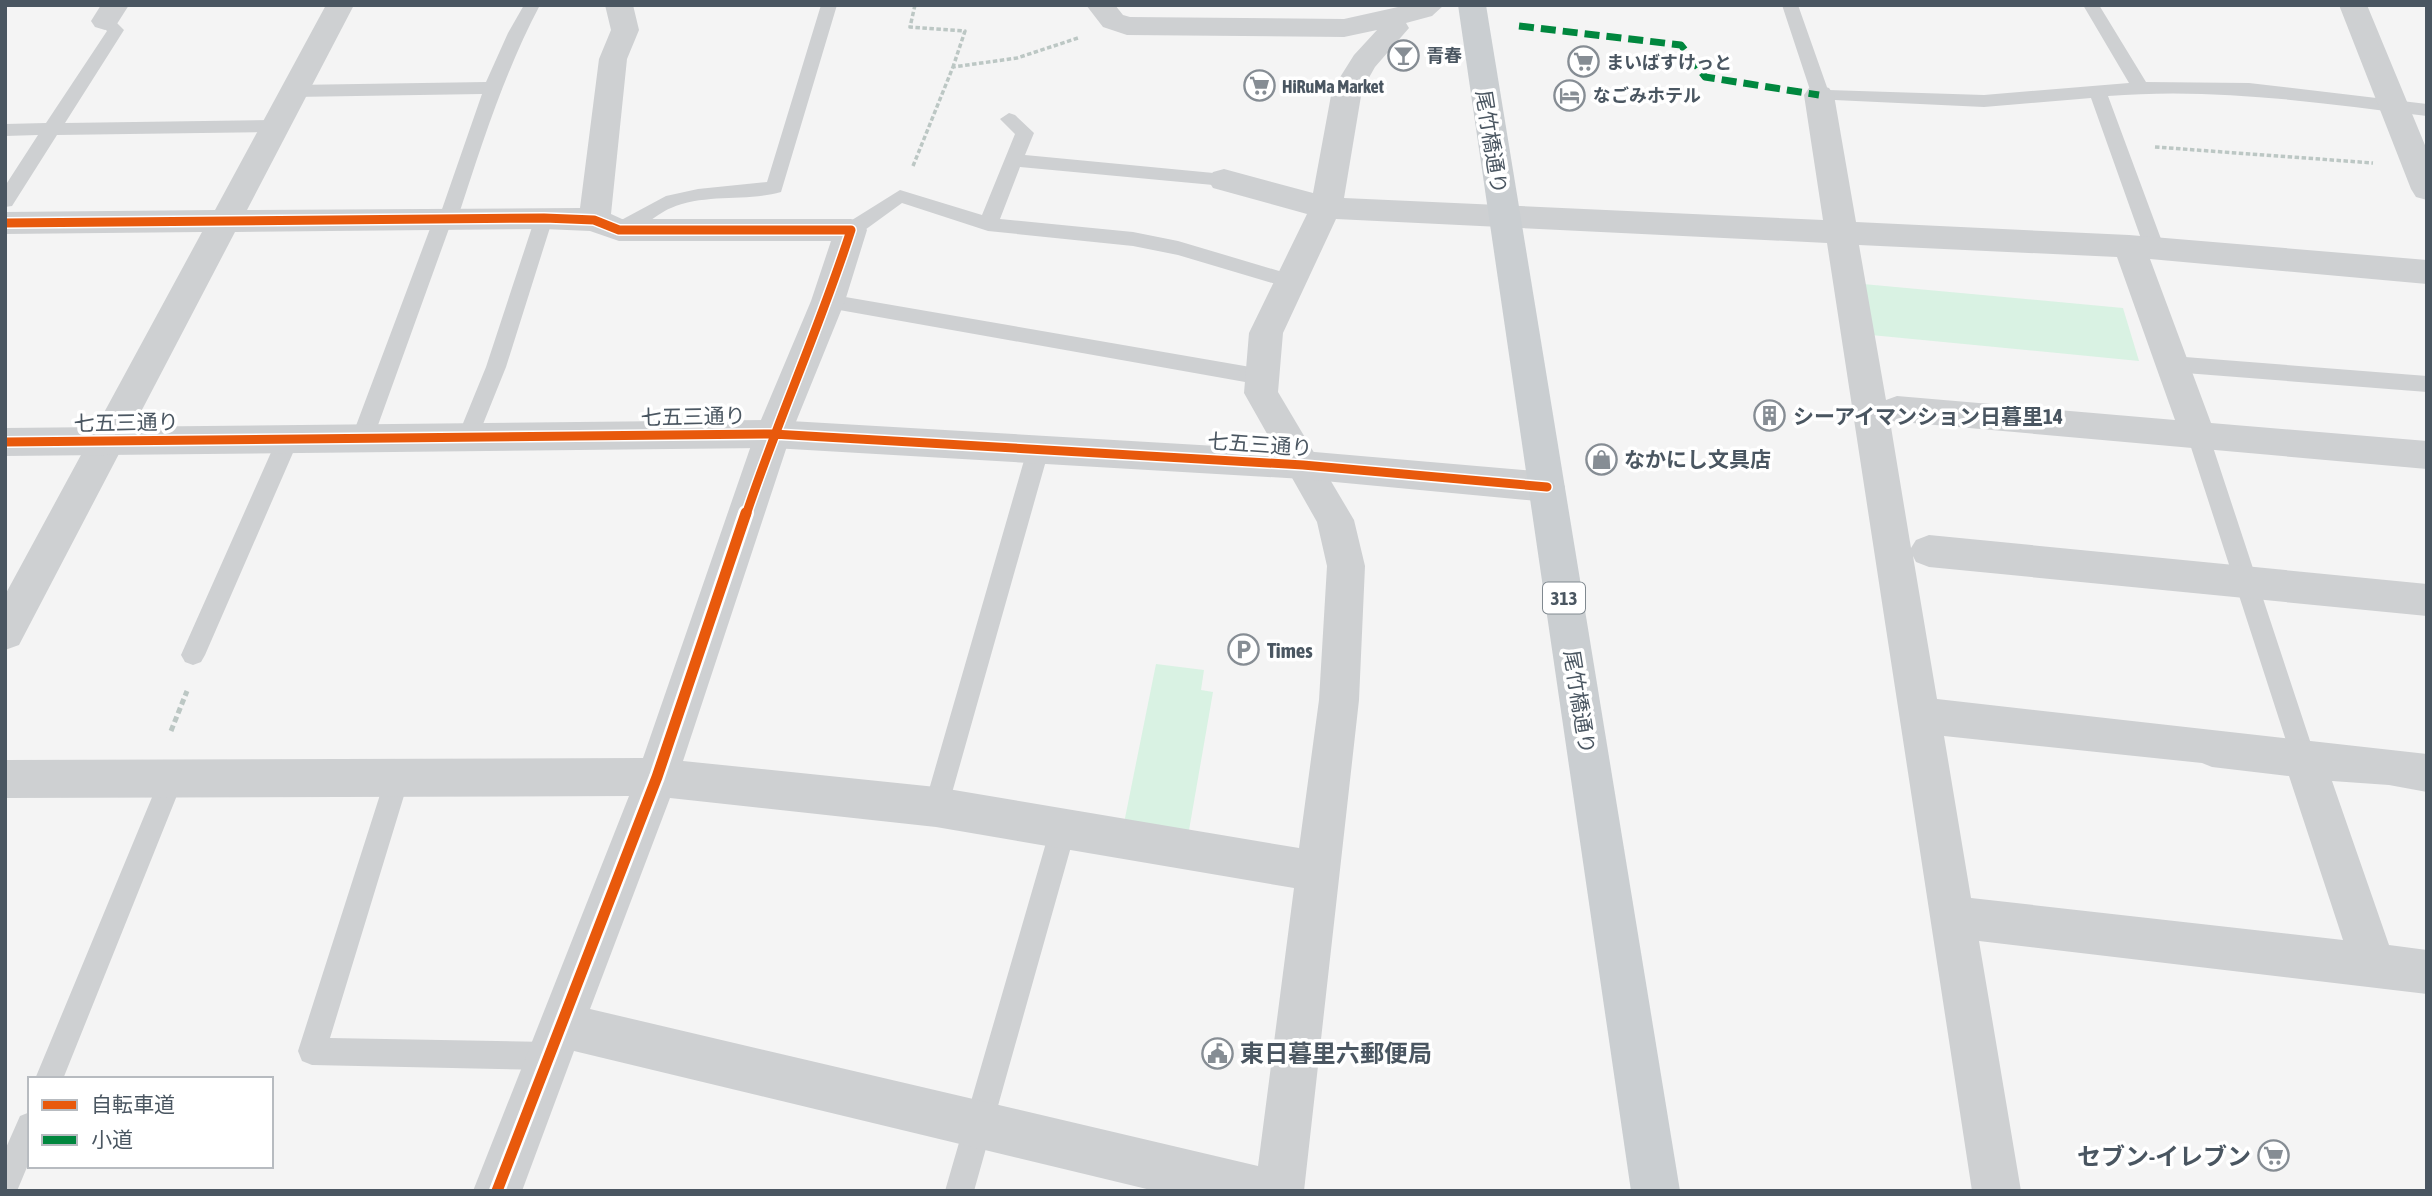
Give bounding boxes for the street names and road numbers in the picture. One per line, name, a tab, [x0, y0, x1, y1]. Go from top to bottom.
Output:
street label: 尾竹橋通り	[1472, 88, 1512, 196]
street label: 七五三通り	[640, 403, 746, 429]
street label: 七五三通り	[73, 409, 179, 435]
street label: 七五三通り	[1207, 428, 1313, 460]
road number: 313	[1543, 582, 1585, 614]
street label: 尾竹橋通り	[1560, 648, 1600, 756]

